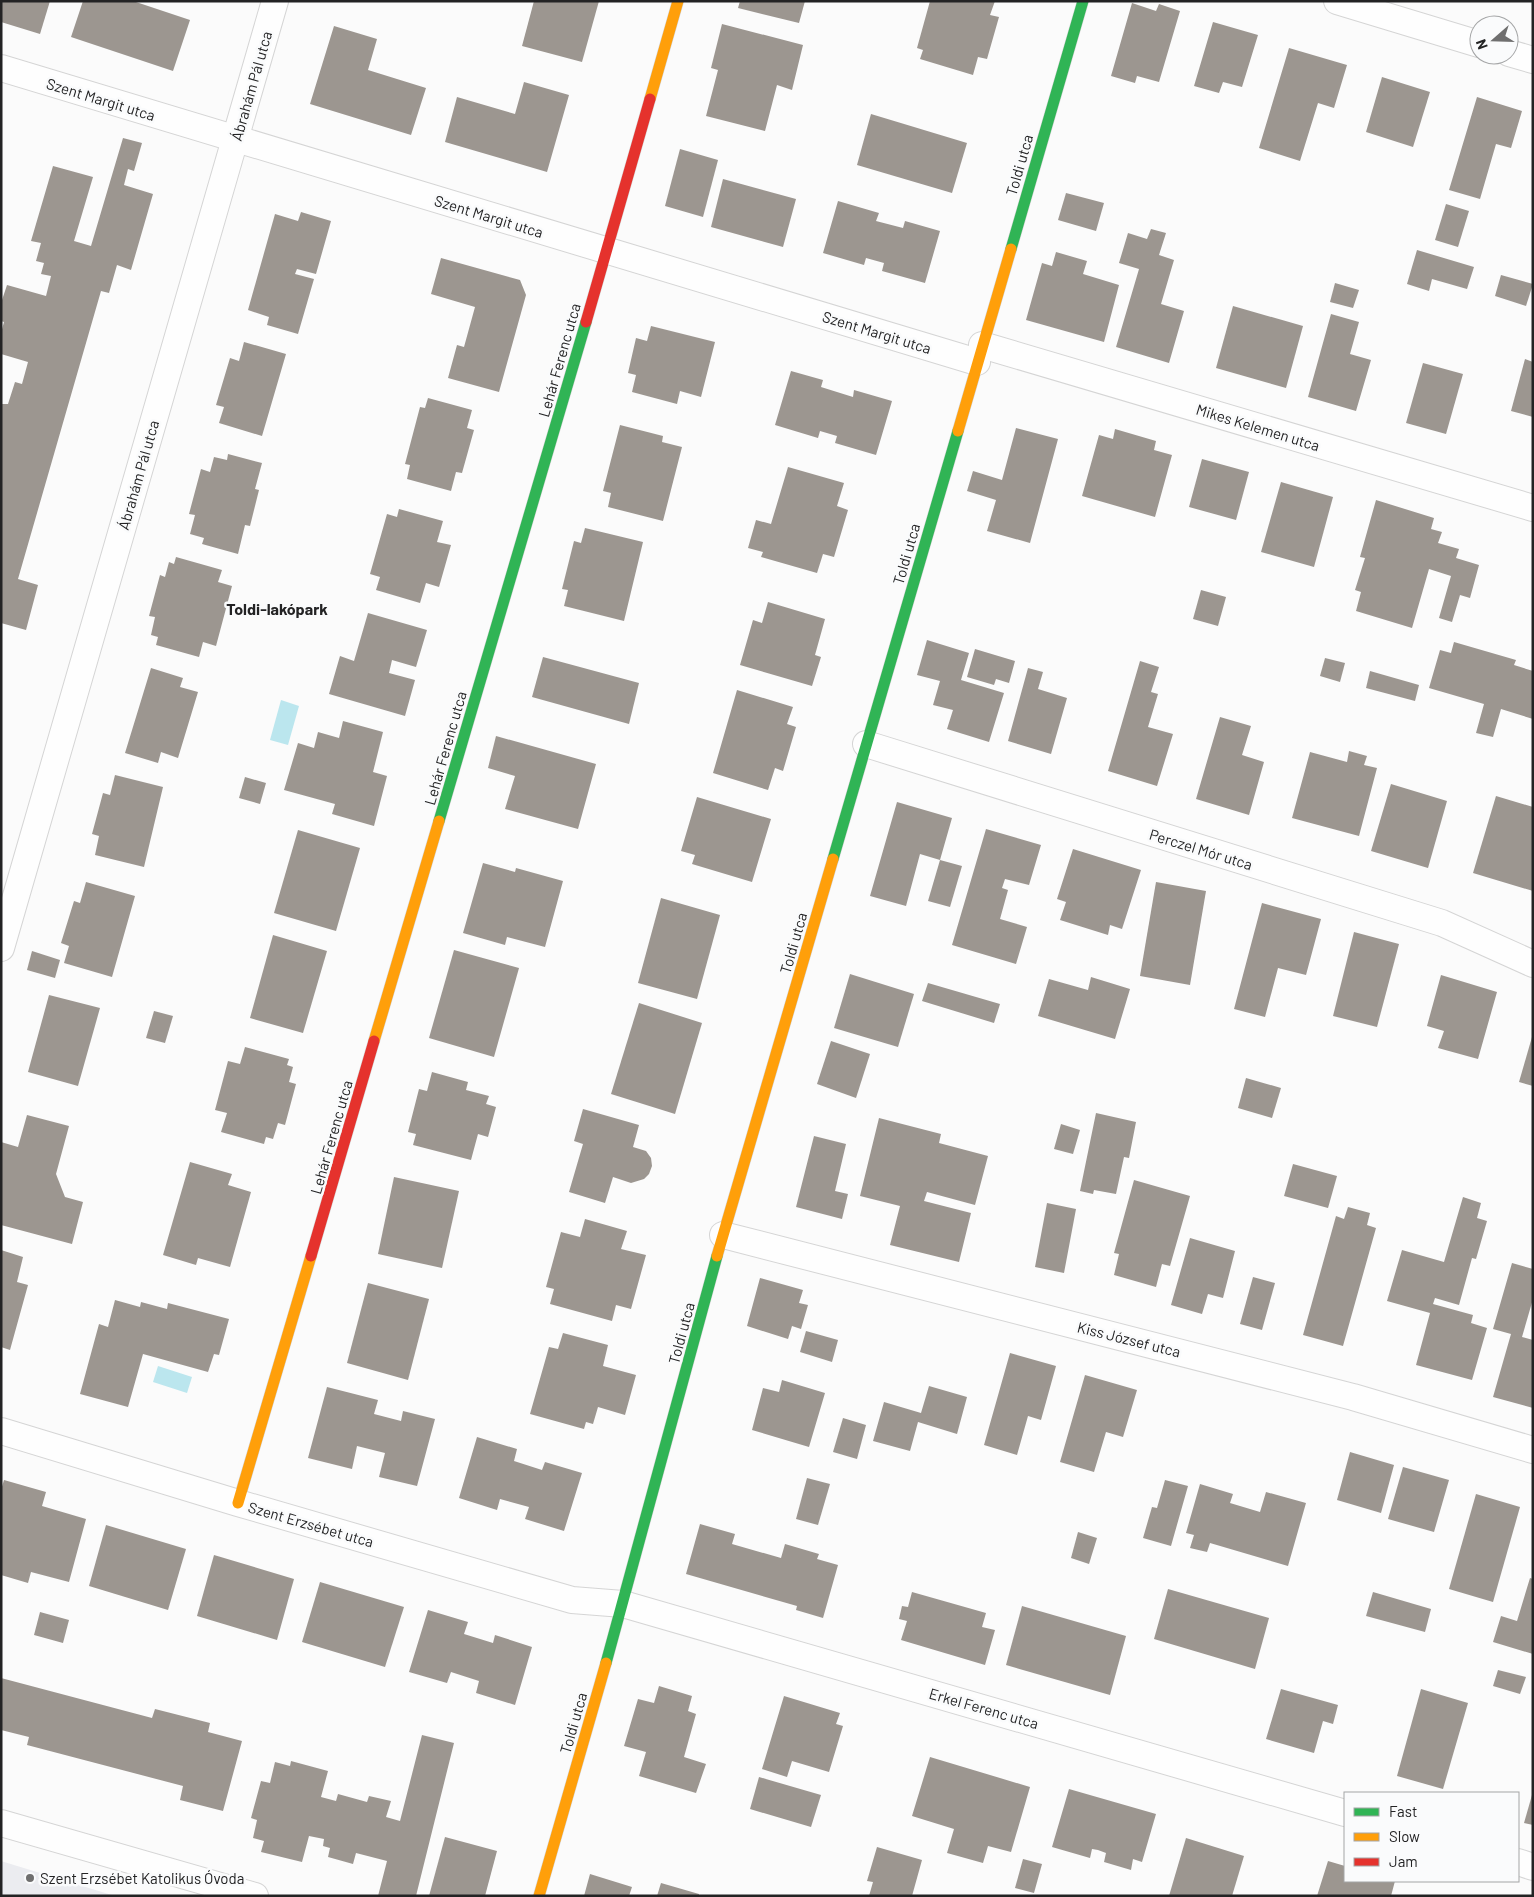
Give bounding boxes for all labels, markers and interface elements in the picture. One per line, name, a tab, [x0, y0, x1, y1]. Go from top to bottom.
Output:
north arrow	[1469, 15, 1519, 65]
street label: Ábrahám Pál utca	[227, 29, 275, 143]
text: N	[1472, 37, 1491, 52]
street label: Szent Margit utca	[44, 74, 158, 124]
street label: Toldi utca	[1002, 132, 1036, 198]
street label: Szent Margit utca	[432, 191, 546, 241]
street label: Lehár Ferenc utca	[534, 301, 584, 419]
street label: Szent Margit utca	[820, 307, 934, 357]
street label: Mikes Kelemen utca	[1194, 400, 1322, 454]
street label: Ábrahám Pál utca	[114, 418, 162, 532]
street label: Toldi utca	[889, 521, 923, 587]
district label: Toldi-lakópark	[226, 599, 328, 618]
street label: Lehár Ferenc utca	[420, 689, 470, 807]
street label: Perczel Mór utca	[1147, 825, 1255, 873]
street label: Toldi utca	[776, 910, 810, 976]
street label: Lehár Ferenc utca	[306, 1078, 356, 1196]
street label: Toldi utca	[664, 1300, 698, 1366]
street label: Kiss József utca	[1076, 1317, 1182, 1361]
street label: Szent Erzsébet utca	[246, 1497, 376, 1551]
street label: Erkel Ferenc utca	[927, 1684, 1041, 1732]
street label: Toldi utca	[556, 1690, 590, 1756]
legend	[1344, 1792, 1519, 1882]
text: Fast	[1389, 1802, 1417, 1820]
text: Slow	[1389, 1827, 1420, 1845]
text: Jam	[1389, 1852, 1418, 1870]
place label: Szent Erzsébet Katolikus Óvoda	[40, 1869, 244, 1887]
marker: Szent Erzsébet Katolikus Óvoda	[24, 1872, 36, 1884]

